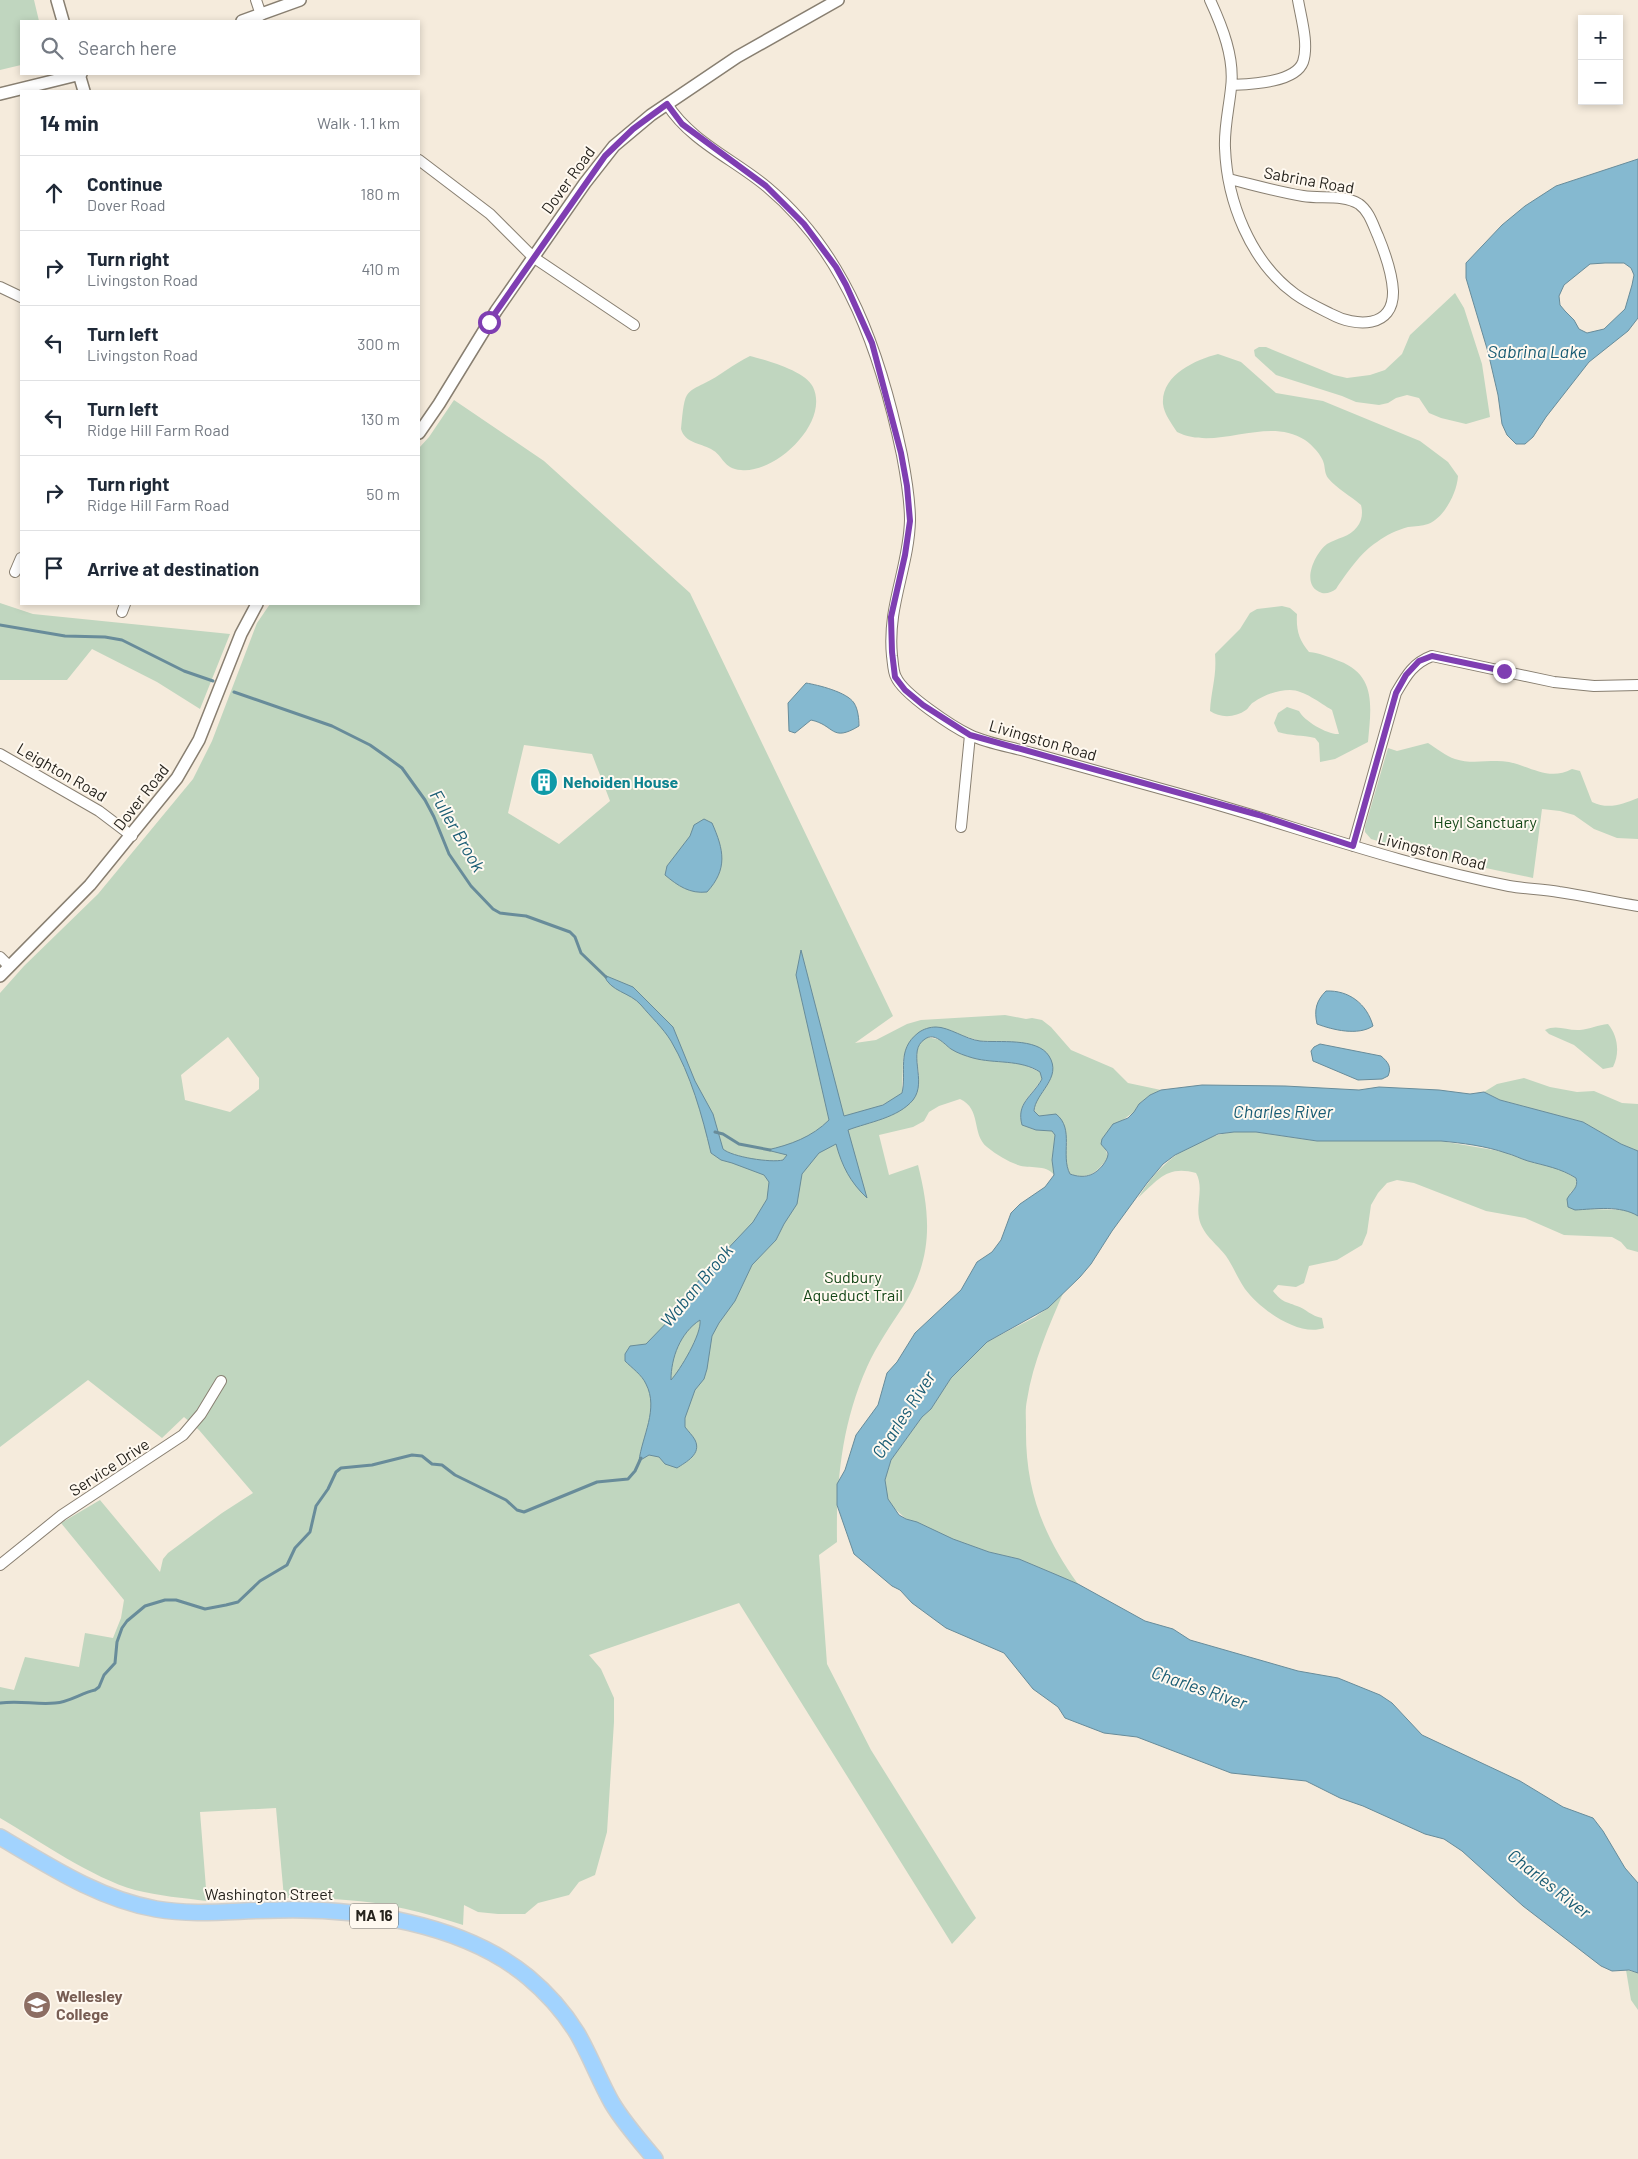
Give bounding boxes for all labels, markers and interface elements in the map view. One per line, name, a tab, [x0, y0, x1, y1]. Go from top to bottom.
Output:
map controls	[1578, 15, 1623, 105]
button: +	[1578, 15, 1623, 60]
search box	[20, 20, 420, 75]
icon: search	[38, 34, 66, 62]
text: Search here	[78, 36, 177, 59]
button: −	[1578, 60, 1623, 105]
text: 14 min	[40, 110, 99, 135]
text: Walk · 1.1 km	[317, 113, 400, 132]
street label: Dover Road	[537, 142, 598, 217]
street label: Sabrina Road	[1262, 162, 1356, 197]
text: Continue	[87, 172, 163, 195]
icon: ahead	[40, 179, 68, 207]
text: 180 m	[361, 184, 400, 203]
text: Dover Road	[87, 195, 166, 214]
text: Turn right	[87, 247, 169, 270]
icon: right	[40, 254, 68, 282]
text: 410 m	[362, 259, 400, 278]
text: Livingston Road	[87, 270, 198, 289]
route start	[478, 311, 501, 334]
text: Turn left	[87, 322, 158, 345]
icon: left	[40, 329, 68, 357]
text: 300 m	[357, 334, 400, 353]
water label: Sabrina Lake	[1487, 340, 1587, 362]
text: Livingston Road	[87, 345, 198, 364]
text: Turn left	[87, 397, 158, 420]
icon: left	[40, 404, 68, 432]
text: 130 m	[361, 409, 400, 428]
text: Ridge Hill Farm Road	[87, 420, 229, 439]
text: Turn right	[87, 472, 169, 495]
icon: right	[40, 479, 68, 507]
text: 50 m	[366, 484, 400, 503]
text: Ridge Hill Farm Road	[87, 495, 229, 514]
icon: arrive	[40, 554, 68, 582]
text: Arrive at destination	[87, 557, 259, 580]
route end	[1493, 660, 1516, 683]
street label: Livingston Road	[987, 715, 1099, 764]
street label: Leighton Road	[14, 738, 110, 805]
street label: Dover Road	[109, 760, 172, 833]
building icon: Nehoiden House	[529, 767, 559, 797]
place label: Nehoiden House	[563, 772, 679, 791]
water label: Fuller Brook	[426, 786, 490, 876]
park label: Heyl Sanctuary	[1433, 812, 1537, 831]
street label: Livingston Road	[1376, 828, 1488, 873]
water label: Charles River	[1233, 1100, 1334, 1122]
water label: Waban Brook	[655, 1239, 737, 1331]
park label: Sudbury Aqueduct Trail	[803, 1267, 903, 1304]
water label: Charles River	[867, 1366, 940, 1462]
street label: Service Drive	[65, 1434, 152, 1499]
water label: Charles River	[1149, 1660, 1251, 1714]
water label: Charles River	[1504, 1844, 1596, 1923]
street label: Washington Street	[205, 1884, 333, 1903]
road number: MA 16	[350, 1904, 398, 1928]
place label: Wellesley College	[56, 1986, 123, 2023]
school or university icon: Wellesley College	[22, 1990, 52, 2020]

